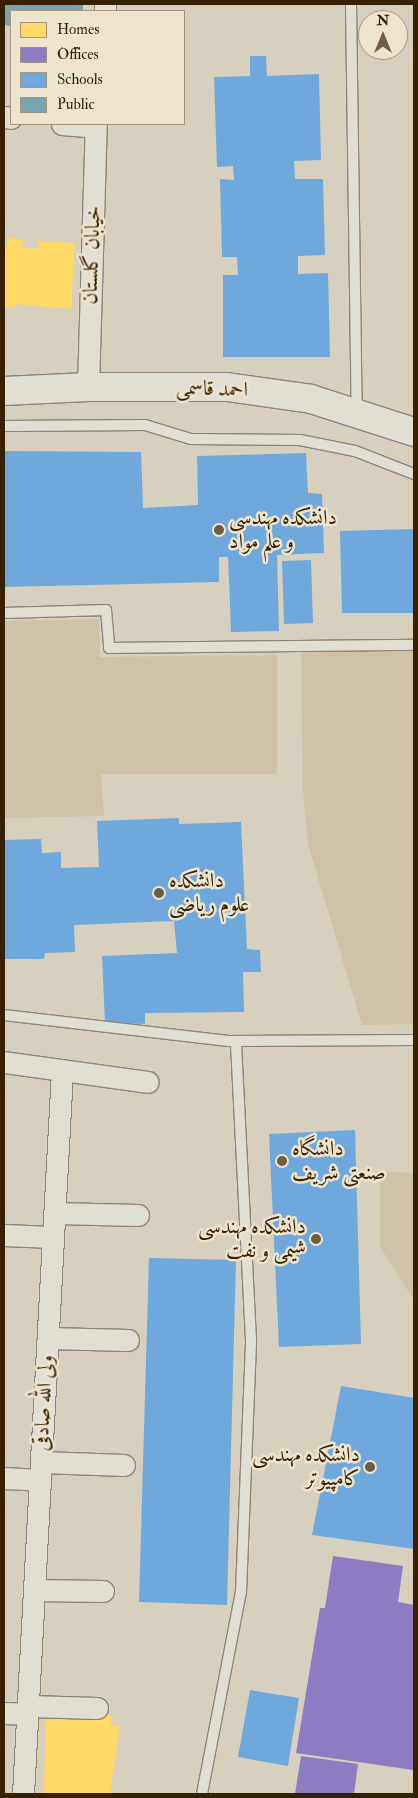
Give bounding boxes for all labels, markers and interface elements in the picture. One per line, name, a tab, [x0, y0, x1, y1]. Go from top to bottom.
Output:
legend	[10, 10, 185, 125]
north arrow	[358, 10, 408, 60]
text: N	[377, 12, 389, 29]
text: Homes	[57, 20, 99, 39]
text: Offices	[57, 45, 99, 64]
text: Schools	[57, 70, 103, 89]
text: Public	[57, 95, 95, 114]
street label: خیابان گلستان	[78, 205, 106, 305]
street label: احمد قاسمی	[176, 375, 248, 403]
place label: دانشکده مهندسی و علم مواد	[229, 505, 337, 555]
marker: دانشکده مهندسی و علم مواد	[213, 524, 225, 536]
place label: دانشکده علوم ریاضی	[169, 868, 249, 918]
marker: دانشکده علوم ریاضی	[153, 887, 165, 899]
place label: دانشگاه صنعتی شریف	[292, 1136, 386, 1186]
marker: دانشگاه صنعتی شریف	[276, 1155, 288, 1167]
place label: دانشکده مهندسی شیمی و نفت	[198, 1214, 306, 1264]
marker: دانشکده مهندسی شیمی و نفت	[310, 1233, 322, 1245]
street label: ولی الله صادقی	[29, 1354, 59, 1452]
place label: دانشکده مهندسی کامپیوتر	[252, 1442, 360, 1492]
marker: دانشکده مهندسی کامپیوتر	[364, 1461, 376, 1473]

